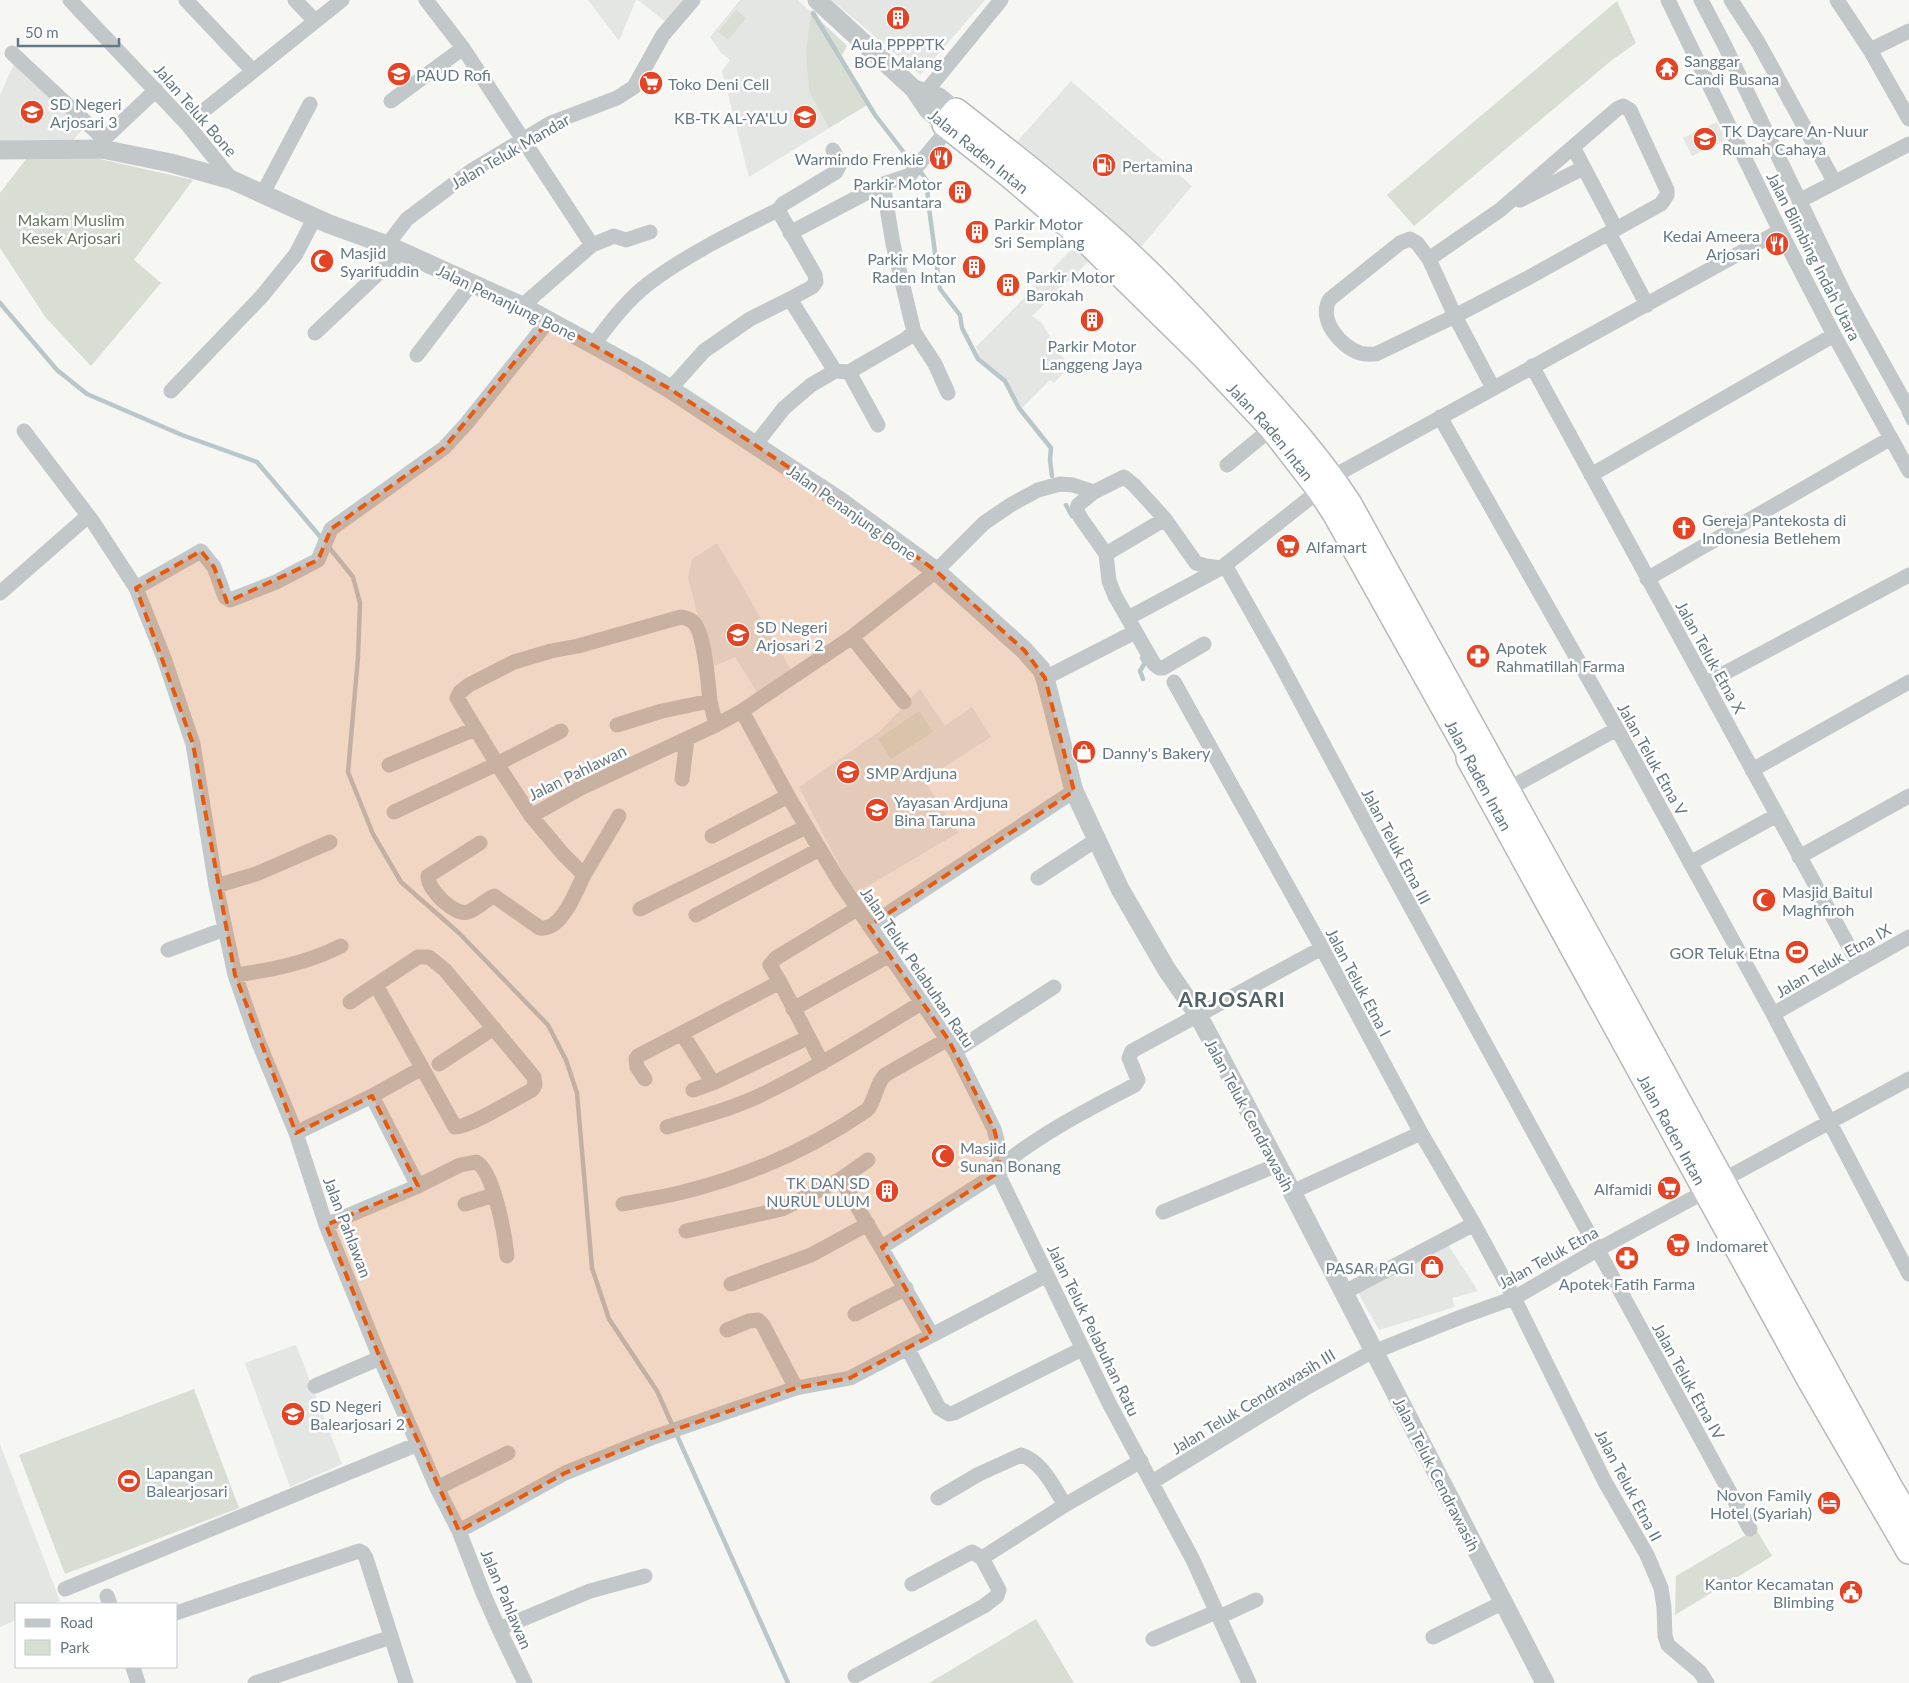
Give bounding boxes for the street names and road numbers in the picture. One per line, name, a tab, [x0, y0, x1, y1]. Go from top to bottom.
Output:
street label: Jalan Teluk Bone	[151, 60, 241, 160]
street label: Jalan Raden Intan	[925, 105, 1033, 197]
street label: Jalan Teluk Mandar	[447, 109, 573, 193]
street label: Jalan Blimbing Indah Utara	[1763, 169, 1865, 343]
street label: Jalan Penanjung Bone	[434, 260, 580, 344]
street label: Jalan Raden Intan	[1224, 378, 1318, 484]
street label: Jalan Penanjung Bone	[784, 460, 920, 564]
street label: Jalan Teluk Etna X	[1672, 598, 1750, 717]
street label: Jalan Teluk Etna V	[1614, 700, 1692, 819]
street label: Jalan Raden Intan	[1442, 716, 1516, 834]
street label: Jalan Pahlawan	[525, 740, 629, 804]
street label: Jalan Teluk Etna III	[1358, 785, 1436, 907]
street label: Jalan Teluk Pelabuhan Ratu	[857, 883, 979, 1051]
street label: Jalan Teluk Etna IX	[1772, 919, 1895, 1001]
street label: Jalan Teluk Etna I	[1323, 925, 1395, 1039]
street label: Jalan Teluk Cendrawasih	[1202, 1035, 1298, 1195]
street label: Jalan Raden Intan	[1634, 1070, 1710, 1188]
street label: Jalan Pahlawan	[320, 1174, 376, 1280]
street label: Jalan Teluk Etna	[1495, 1222, 1601, 1292]
street label: Jalan Teluk Pelabuhan Ratu	[1044, 1241, 1144, 1419]
street label: Jalan Teluk Etna IV	[1649, 1319, 1729, 1443]
street label: Jalan Teluk Cendrawasih III	[1168, 1345, 1338, 1457]
street label: Jalan Teluk Cendrawasih	[1390, 1394, 1484, 1554]
street label: Jalan Teluk Etna II	[1591, 1426, 1667, 1544]
street label: Jalan Pahlawan	[477, 1546, 537, 1652]

